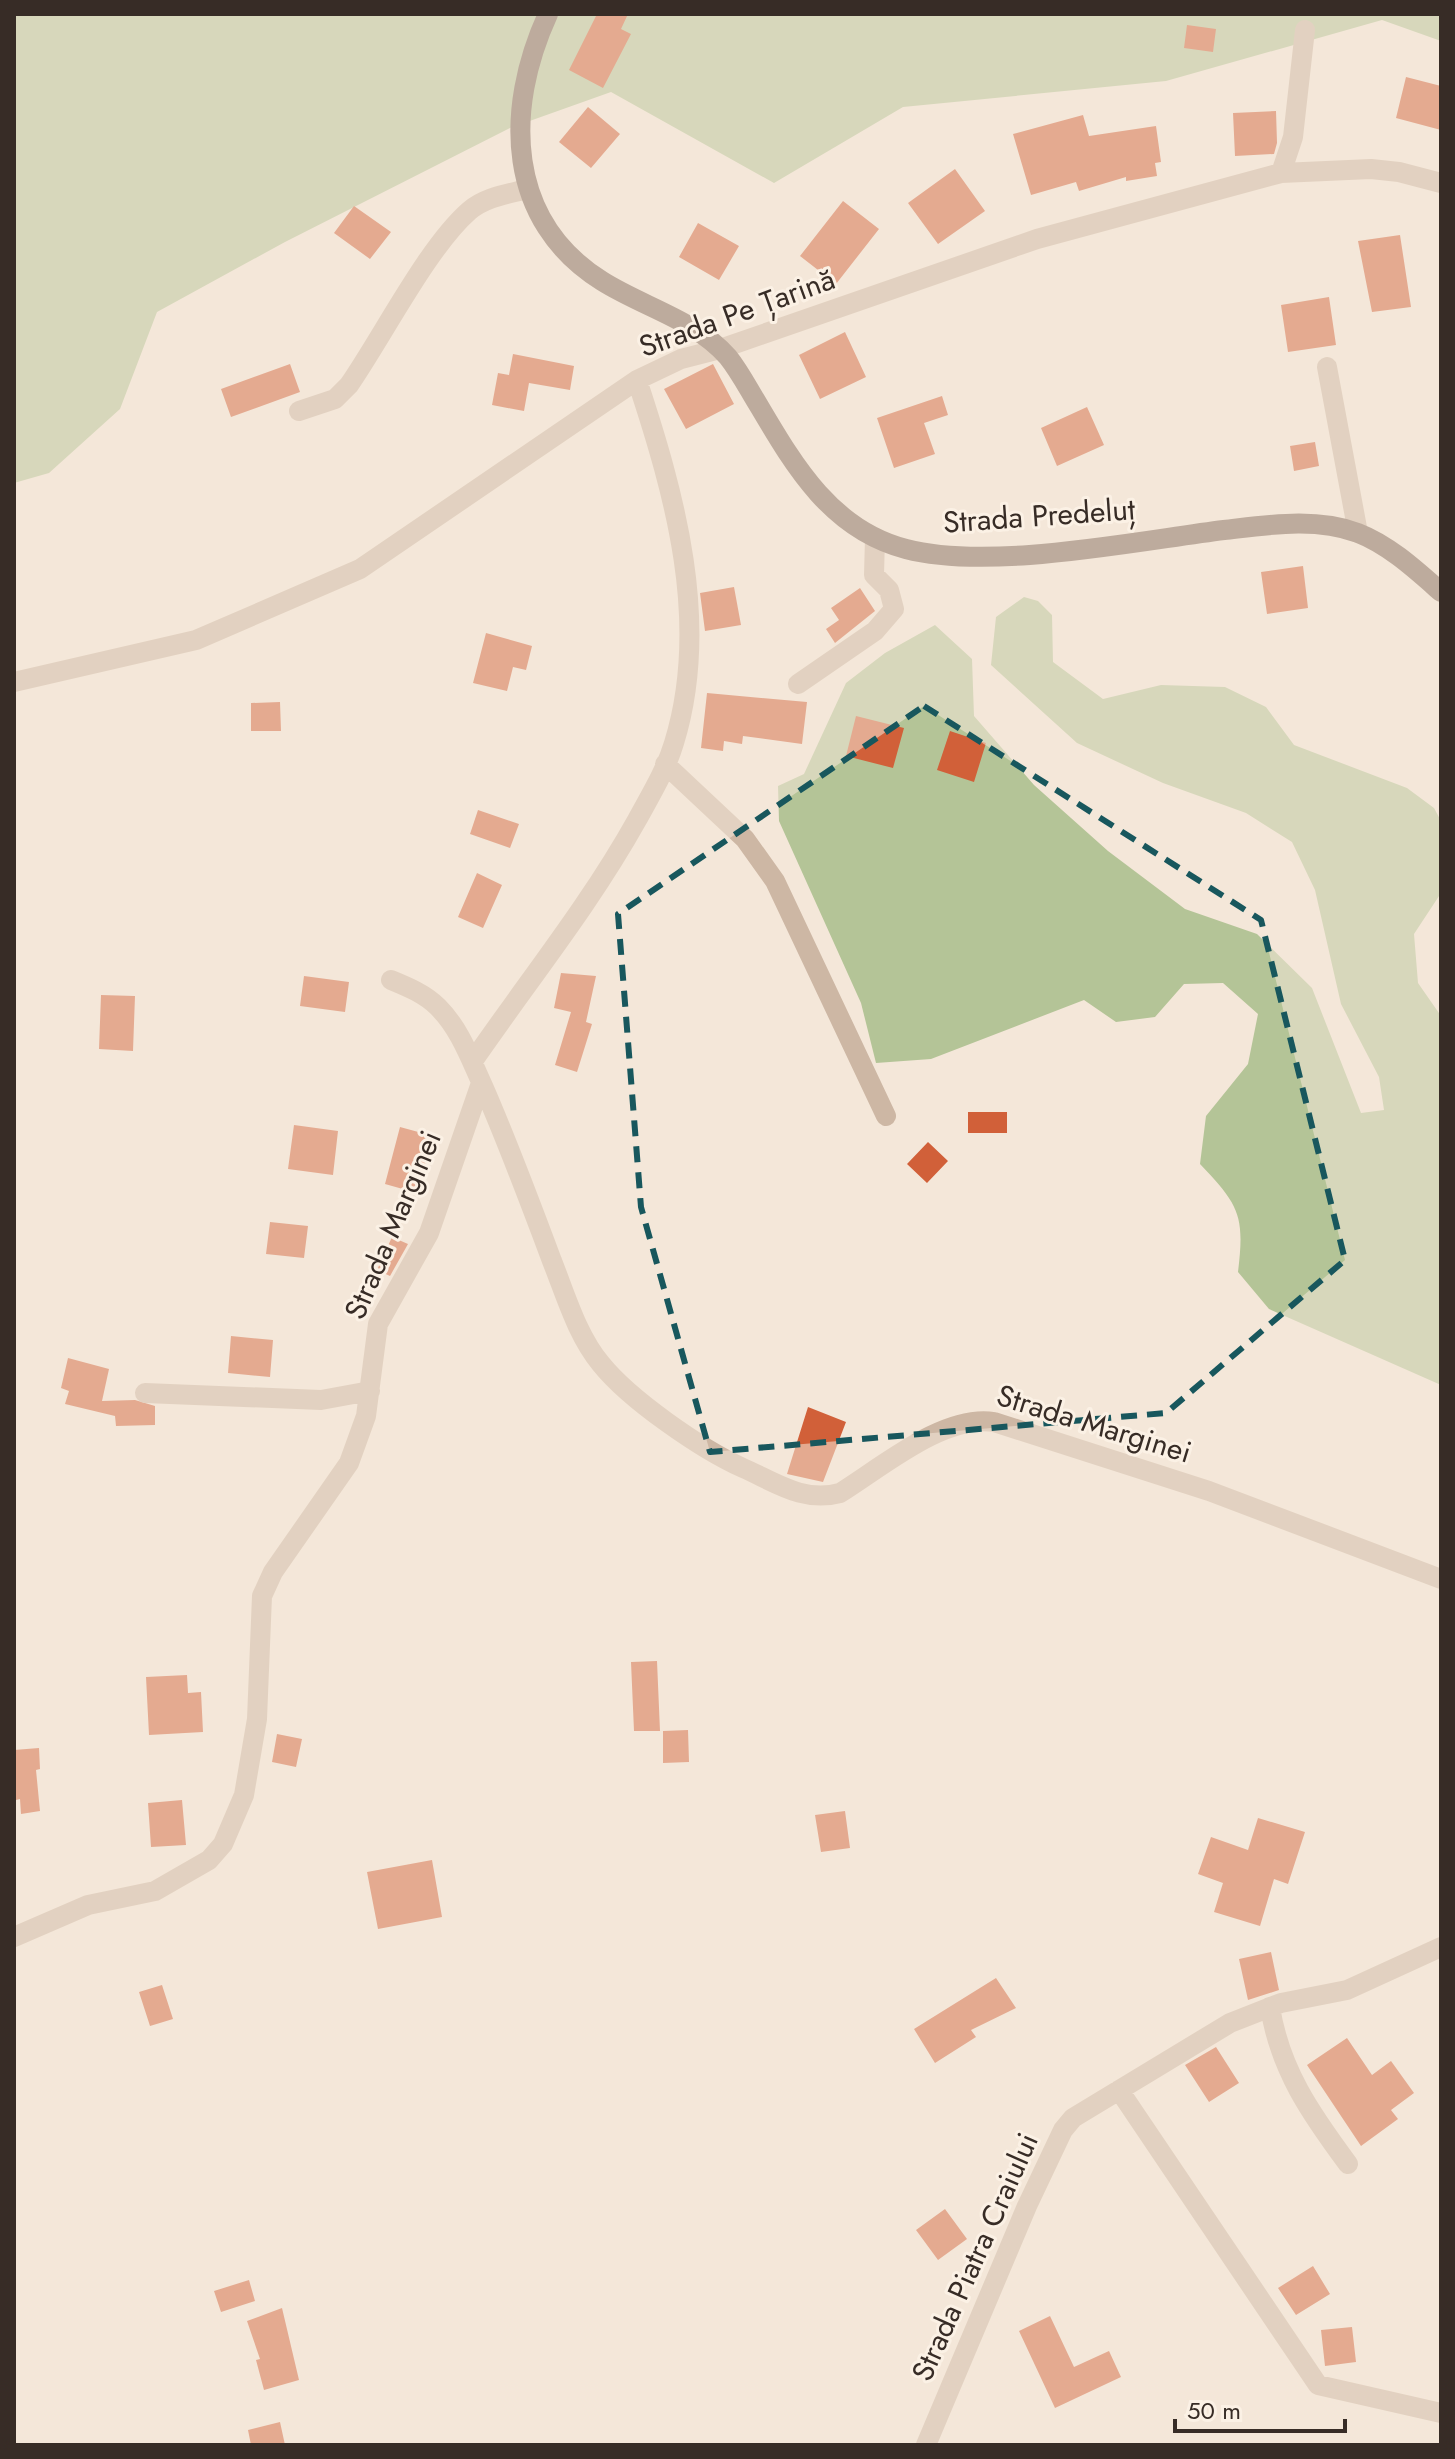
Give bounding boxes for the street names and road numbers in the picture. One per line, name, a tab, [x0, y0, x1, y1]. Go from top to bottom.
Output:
street label: Strada Pe Țarină	[633, 257, 841, 368]
street label: Strada Predeluț	[941, 487, 1137, 544]
street label: Strada Marginei	[333, 1124, 452, 1326]
street label: Strada Marginei	[992, 1374, 1197, 1474]
street label: Strada Piatra Craiului	[900, 2126, 1049, 2388]

